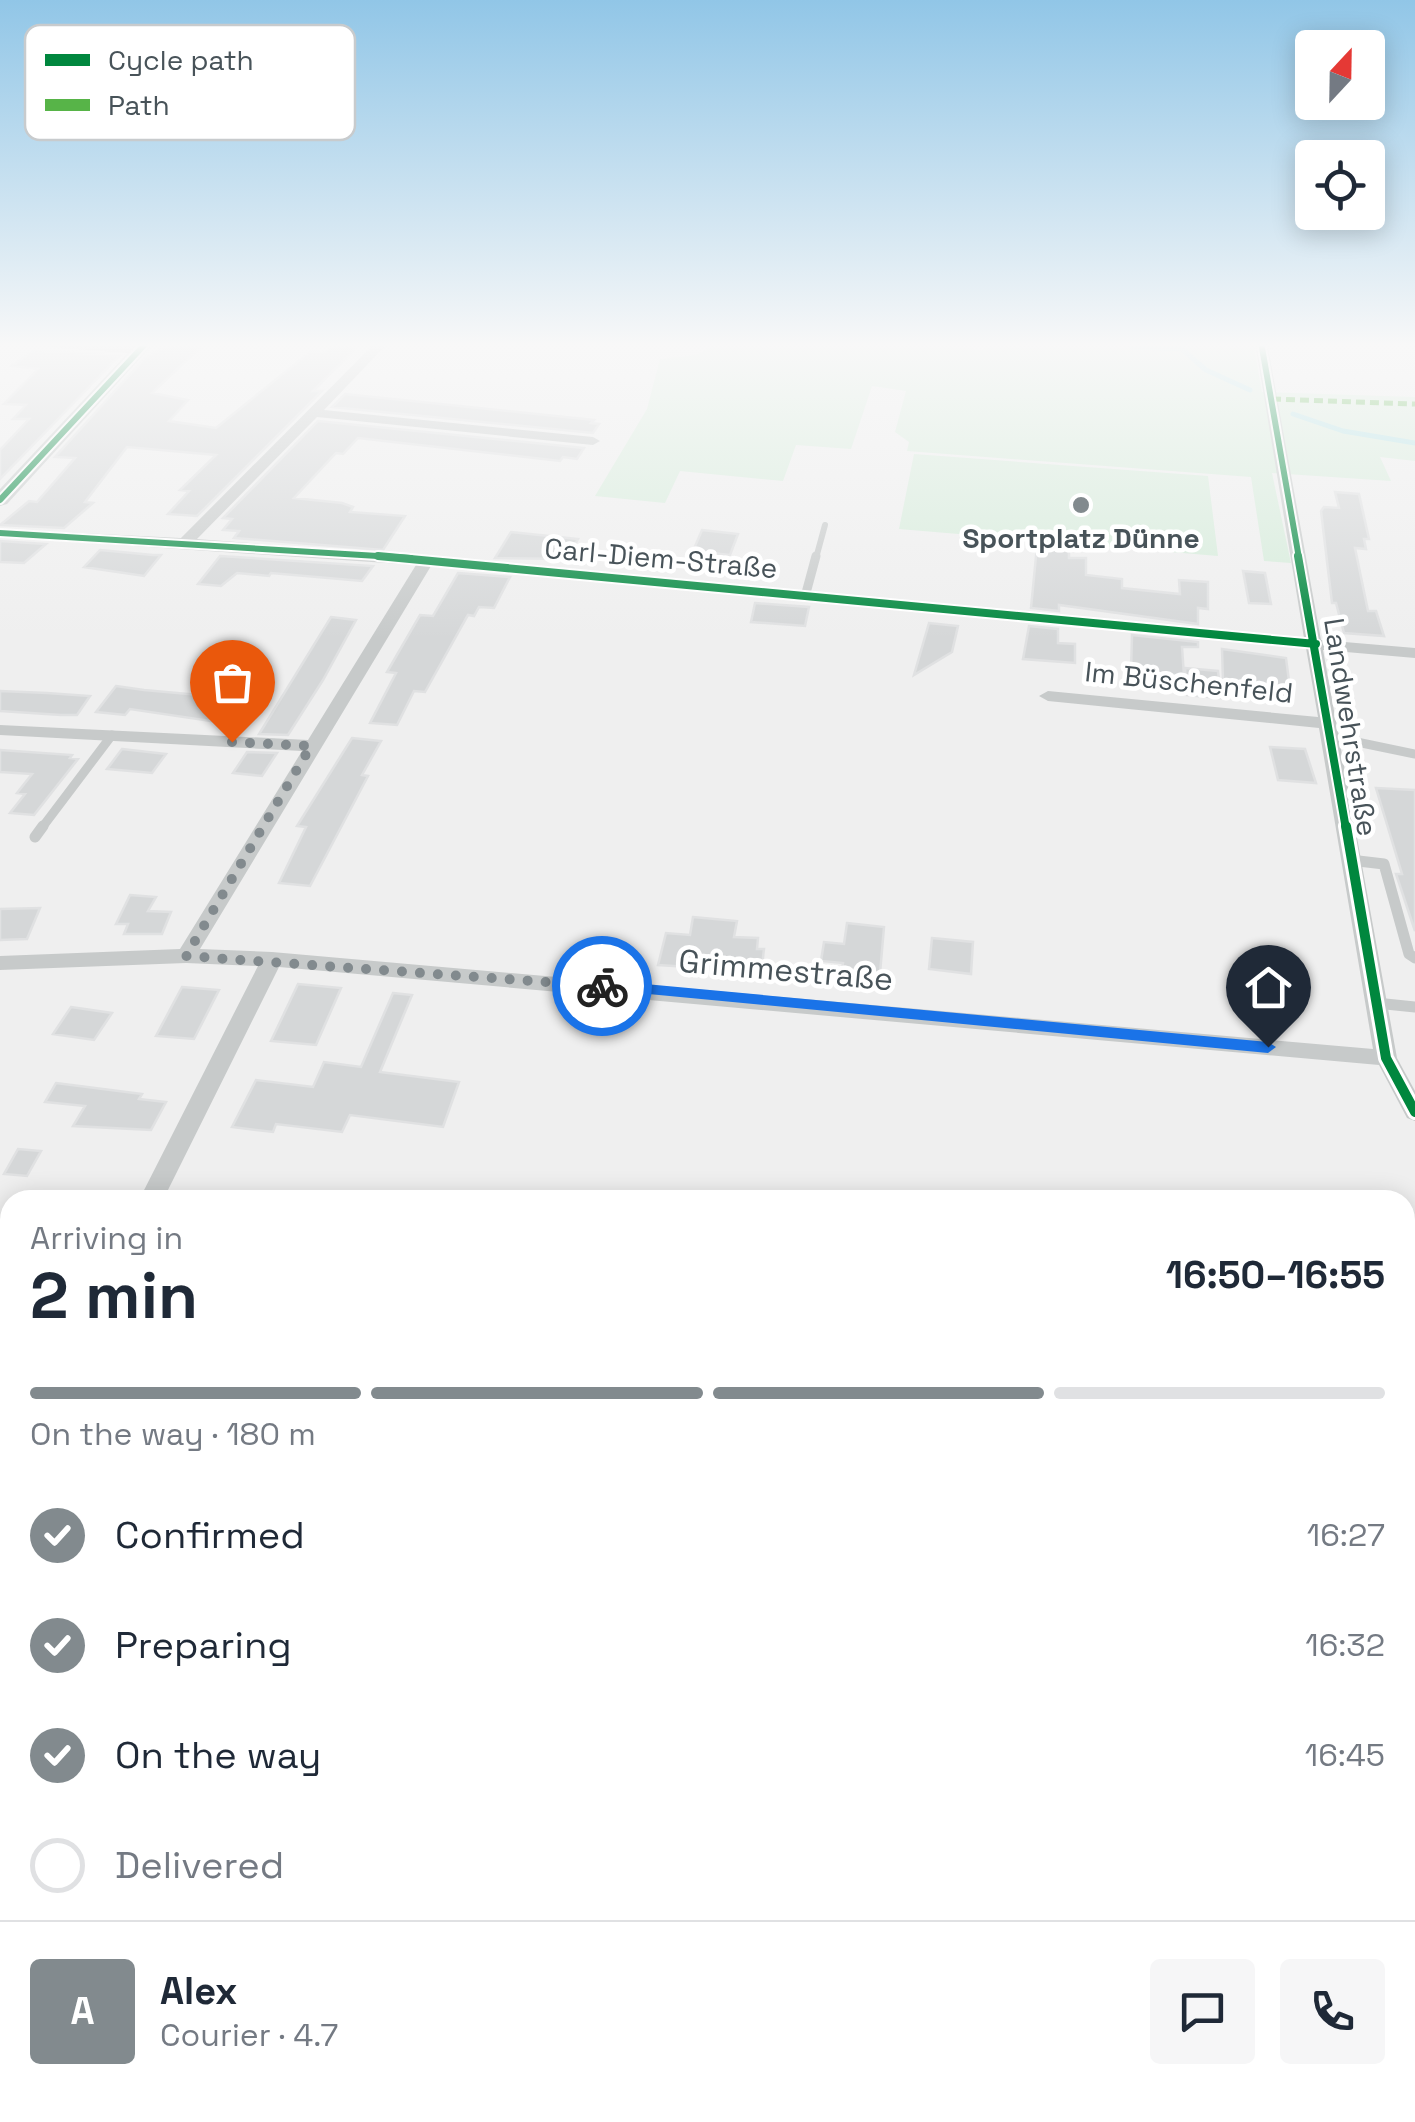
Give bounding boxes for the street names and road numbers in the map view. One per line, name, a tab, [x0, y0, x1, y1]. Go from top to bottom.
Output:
street label: Carl-Diem-Straße	[543, 530, 779, 586]
street label: Landwehrstraße	[1316, 615, 1386, 839]
street label: Im Büschenfeld	[1083, 653, 1295, 711]
street label: Grimmestraße	[677, 941, 895, 999]

